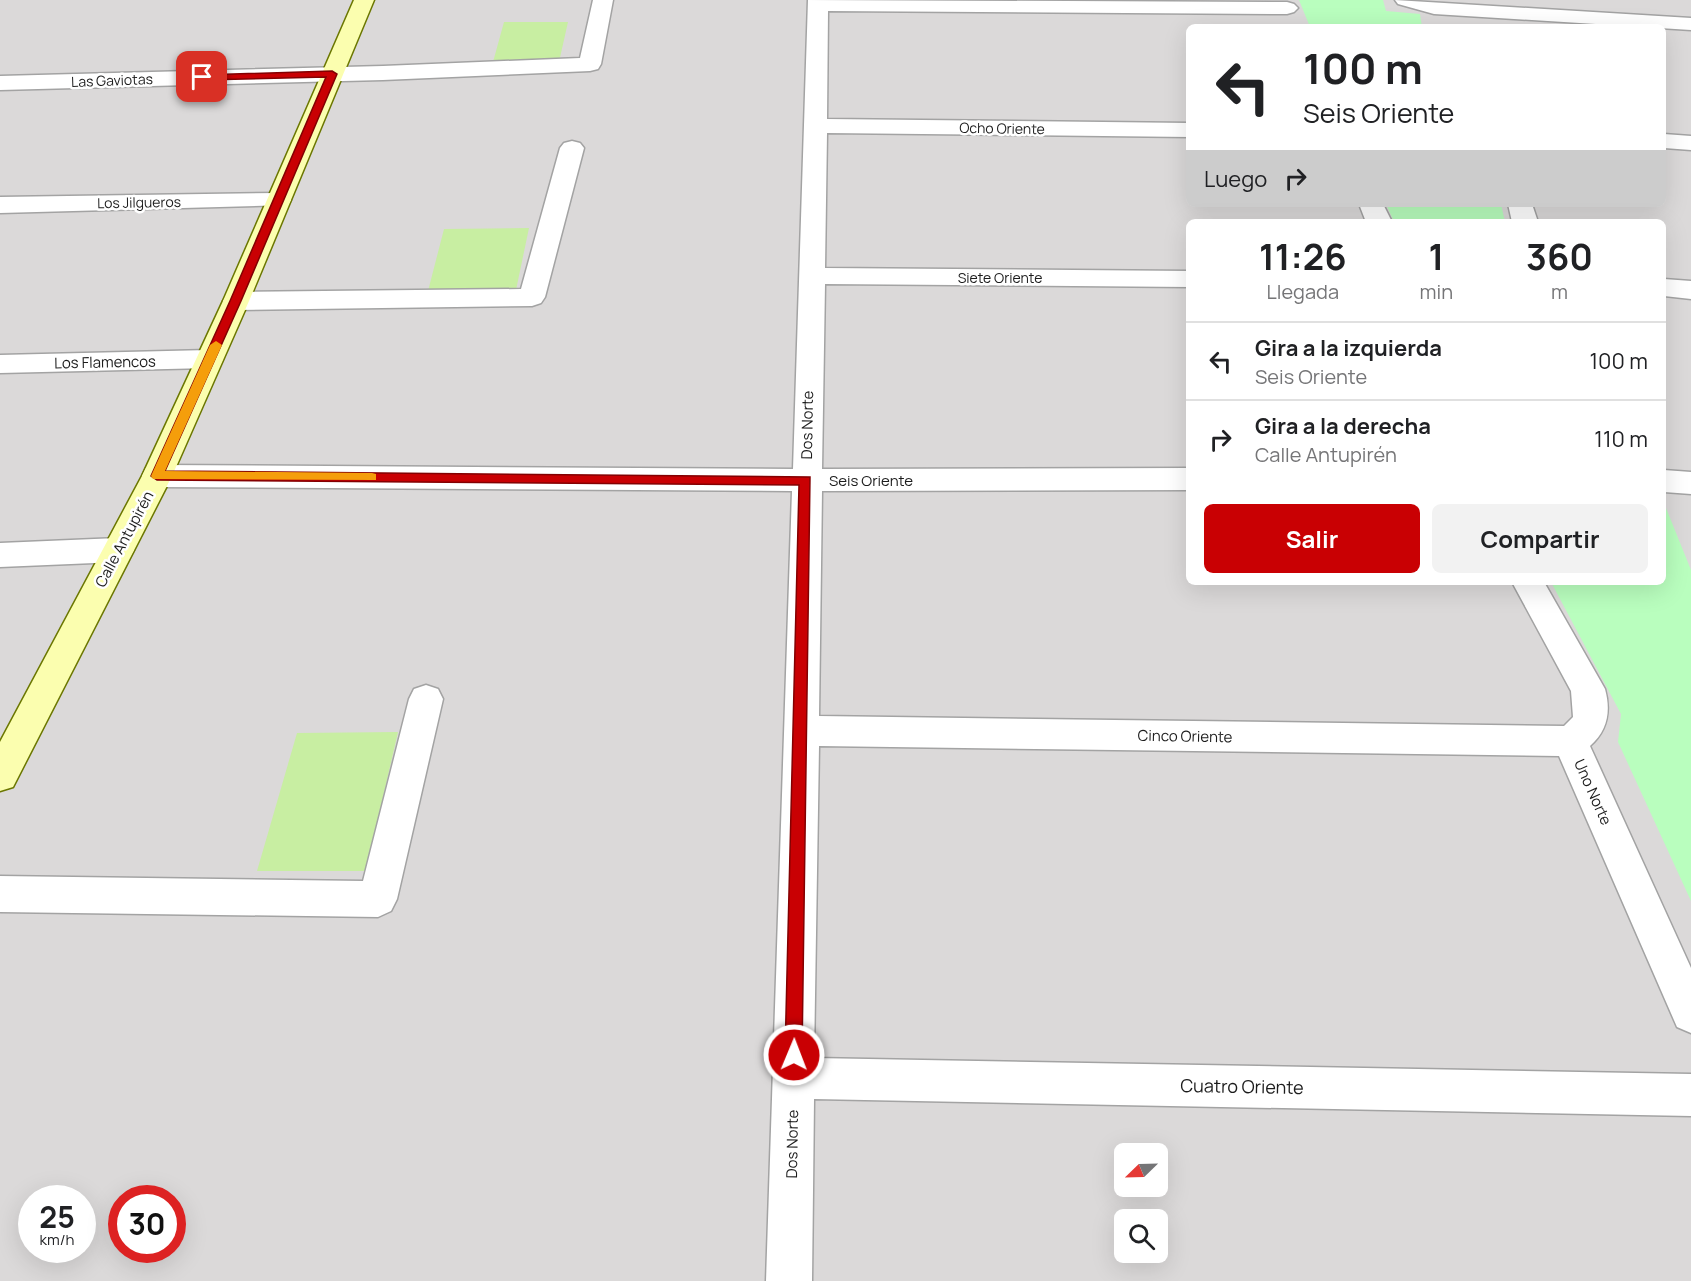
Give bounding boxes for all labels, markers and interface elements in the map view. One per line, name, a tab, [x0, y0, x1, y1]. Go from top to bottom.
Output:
text: 100 m	[1303, 39, 1423, 97]
icon: left	[1204, 48, 1282, 126]
pin	[176, 51, 227, 102]
icon: arrive	[185, 60, 218, 93]
street label: Las Gaviotas	[71, 69, 153, 91]
text: Seis Oriente	[1303, 94, 1454, 131]
street label: Ocho Oriente	[959, 118, 1045, 138]
icon: right	[1279, 162, 1312, 195]
text: Luego	[1204, 164, 1267, 194]
street label: Los Jilgueros	[97, 192, 181, 212]
text: 11:26	[1259, 232, 1347, 281]
text: 1	[1428, 232, 1444, 281]
text: 360	[1526, 232, 1593, 281]
street label: Siete Oriente	[958, 268, 1042, 287]
text: Llegada	[1267, 278, 1339, 305]
text: min	[1420, 278, 1453, 305]
text: m	[1551, 278, 1568, 305]
text: Gira a la izquierda	[1255, 333, 1442, 363]
icon: left	[1204, 345, 1237, 378]
text: 100 m	[1590, 346, 1648, 376]
street label: Los Flamencos	[54, 351, 156, 373]
text: Seis Oriente	[1255, 363, 1367, 390]
street label: Dos Norte	[796, 390, 818, 460]
text: Gira a la derecha	[1255, 411, 1431, 441]
icon: right	[1204, 423, 1237, 456]
text: 110 m	[1594, 424, 1648, 454]
text: Calle Antupirén	[1255, 441, 1397, 468]
street label: Seis Oriente	[829, 470, 913, 491]
street label: Calle Antupirén	[90, 487, 158, 591]
button: Salir	[1204, 504, 1420, 573]
button: Compartir	[1432, 504, 1648, 573]
street label: Cinco Oriente	[1137, 725, 1233, 747]
street label: Uno Norte	[1569, 756, 1617, 829]
position arrow	[762, 1023, 826, 1087]
street label: Cuatro Oriente	[1180, 1073, 1304, 1099]
street label: Dos Norte	[781, 1109, 803, 1179]
north arrow	[1114, 1143, 1168, 1197]
map controls	[1114, 1143, 1168, 1263]
speed limit sign: 30	[108, 1185, 186, 1263]
text: 25	[39, 1196, 75, 1237]
button: search	[1114, 1209, 1168, 1263]
text: km/h	[40, 1229, 74, 1250]

